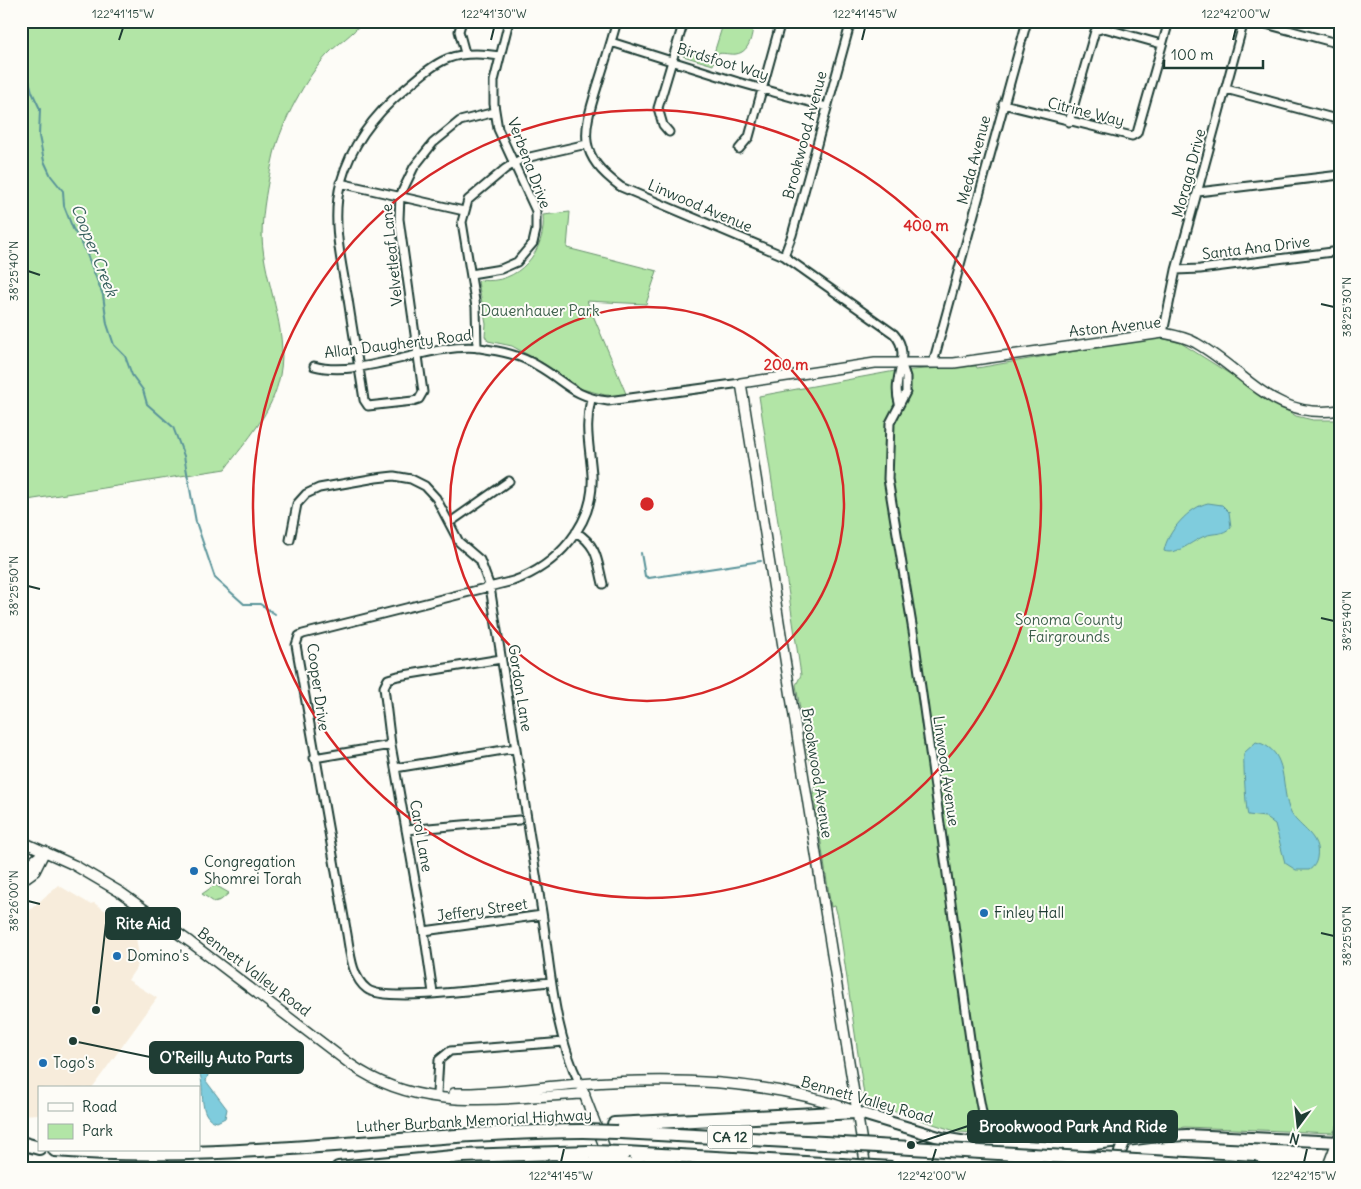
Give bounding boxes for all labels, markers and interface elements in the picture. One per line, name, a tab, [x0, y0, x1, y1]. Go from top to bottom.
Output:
text: 122°41'15"W	[92, 6, 154, 21]
text: 122°41'30"W	[461, 6, 527, 21]
text: 122°41'45"W	[833, 6, 897, 21]
text: 122°42'00"W	[1202, 6, 1270, 21]
scale bar	[1164, 38, 1262, 70]
street label: Birdsfoot Way	[675, 39, 771, 85]
text: 100 m	[1171, 45, 1213, 64]
street label: Brookwood Avenue	[778, 69, 831, 201]
street label: Citrine Way	[1046, 93, 1126, 130]
street label: Meda Avenue	[953, 113, 995, 206]
street label: Verbena Drive	[503, 115, 555, 211]
street label: Moraga Drive	[1168, 126, 1209, 219]
street label: Linwood Avenue	[645, 175, 755, 236]
water label: Cooper Creek	[67, 201, 123, 301]
street label: Velvetleaf Lane	[377, 203, 406, 307]
text: 400 m	[903, 216, 949, 235]
street label: Santa Ana Drive	[1201, 231, 1311, 264]
text: 38°25'40"N	[6, 241, 21, 301]
text: 38°25'30"N	[1339, 277, 1354, 337]
park label: Dauenhauer Park	[480, 301, 600, 320]
street label: Aston Avenue	[1068, 312, 1162, 341]
street label: Allan Daugherty Road	[323, 325, 473, 362]
text: 200 m	[764, 355, 808, 374]
centre of rings	[638, 495, 656, 513]
text: 38°25'50"N	[6, 556, 21, 616]
text: 38°25'40"N	[1339, 591, 1354, 651]
park label: Sonoma County Fairgrounds	[1015, 610, 1123, 646]
street label: Cooper Drive	[303, 642, 334, 732]
street label: Gordon Lane	[504, 643, 537, 733]
street label: Brookwood Avenue	[798, 706, 837, 839]
street label: Linwood Avenue	[929, 714, 964, 827]
street label: Carol Lane	[406, 798, 437, 874]
place label: Congregation Shomrei Torah	[204, 852, 302, 888]
marker: Congregation Shomrei Torah	[188, 865, 200, 877]
text: 38°26'00"N	[6, 870, 21, 932]
street label: Jeffery Street	[435, 894, 529, 925]
place label: Finley Hall	[994, 903, 1064, 922]
text: 38°25'50"N	[1339, 906, 1354, 966]
marker: Finley Hall	[978, 907, 990, 919]
callout: Rite Aid	[106, 908, 180, 939]
text: Rite Aid	[116, 913, 171, 933]
street label: Bennett Valley Road	[194, 923, 315, 1020]
place label: Domino's	[127, 946, 189, 965]
marker: Domino's	[111, 950, 123, 962]
callout: O'Reilly Auto Parts	[150, 1042, 303, 1073]
text: O'Reilly Auto Parts	[160, 1047, 292, 1068]
place label: Togo's	[53, 1053, 95, 1072]
marker: Togo's	[37, 1057, 49, 1069]
street label: Bennett Valley Road	[799, 1072, 936, 1128]
legend	[38, 1086, 200, 1152]
text: Road	[82, 1097, 117, 1116]
north arrow	[1274, 1102, 1324, 1152]
street label: Luther Burbank Memorial Highway	[356, 1105, 592, 1136]
callout: Brookwood Park And Ride	[968, 1111, 1177, 1142]
text: Brookwood Park And Ride	[979, 1116, 1167, 1136]
text: Park	[82, 1121, 113, 1140]
road number: CA 12	[708, 1126, 752, 1148]
text: N	[1288, 1129, 1302, 1149]
text: 122°41'45"W	[529, 1168, 593, 1183]
text: 122°42'00"W	[898, 1168, 966, 1183]
text: 122°42'15"W	[1272, 1168, 1336, 1183]

